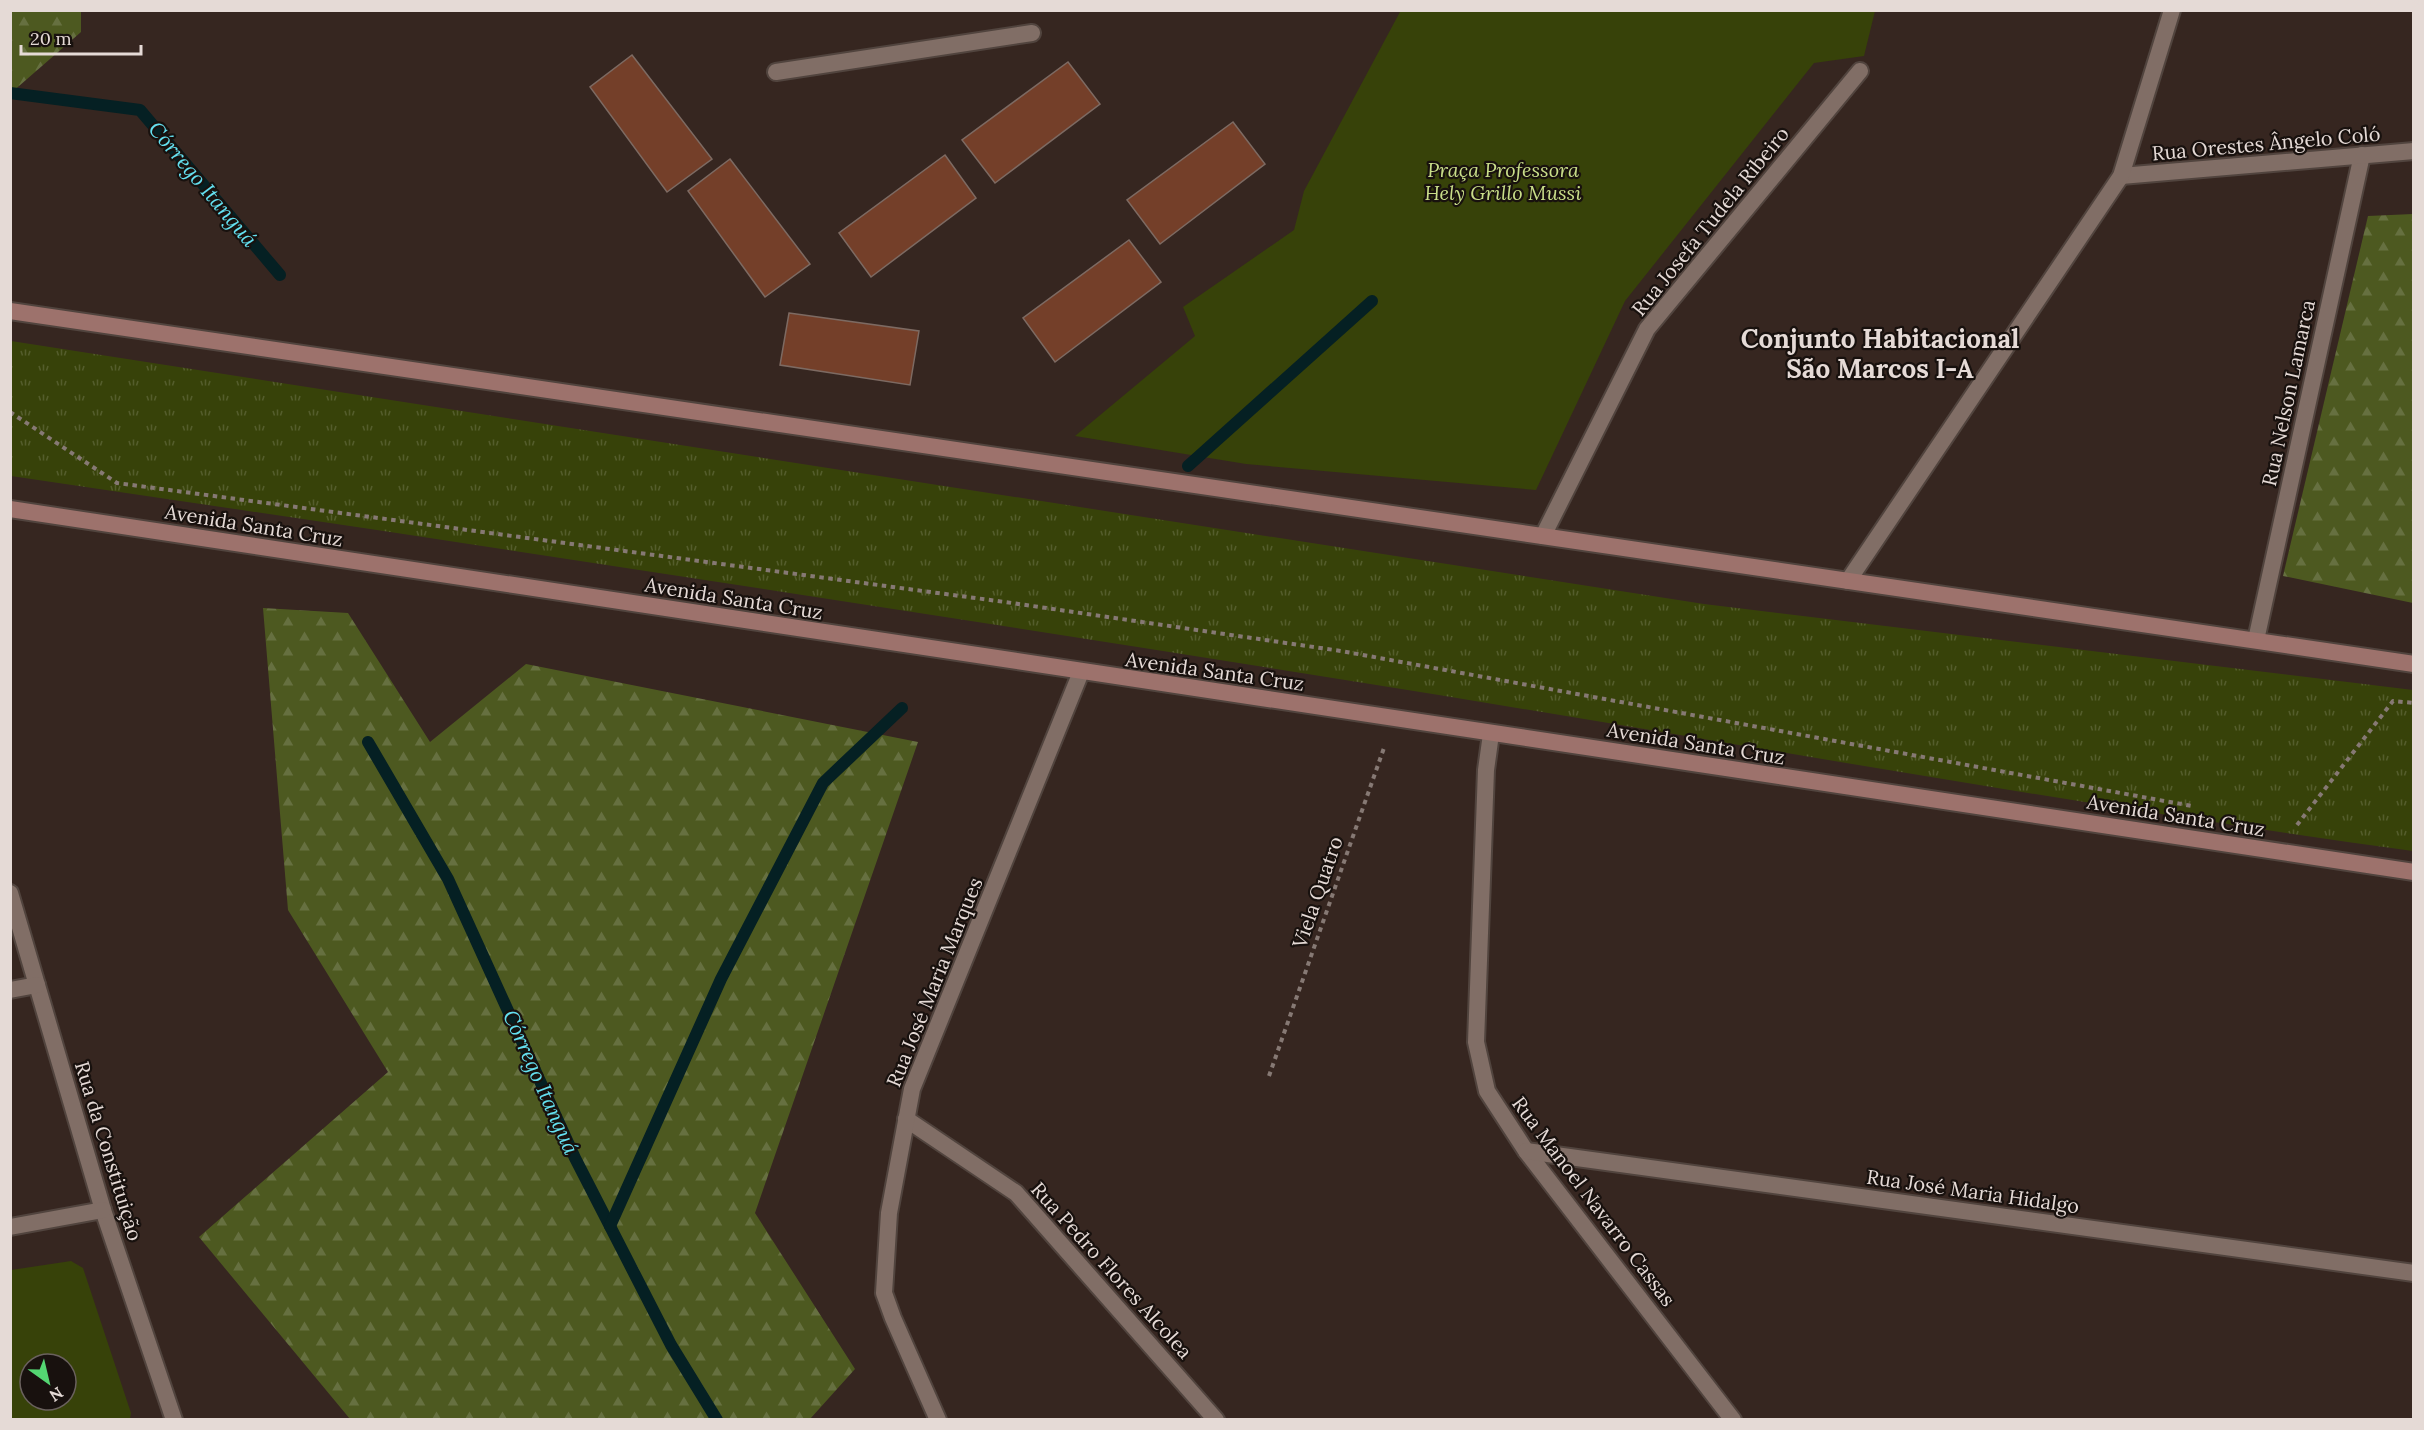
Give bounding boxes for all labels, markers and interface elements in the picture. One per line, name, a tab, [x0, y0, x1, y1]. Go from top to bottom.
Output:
scale bar	[21, 18, 141, 56]
text: 20 m	[30, 27, 72, 50]
water label: Córrego Itanguá	[143, 116, 264, 253]
street label: Rua Josefa Tudela Ribeiro	[1626, 121, 1794, 321]
street label: Rua Orestes Ângelo Coló	[2151, 121, 2381, 165]
park label: Praça Professora Hely Grillo Mussi	[1424, 157, 1582, 205]
street label: Rua Nelson Lamarca	[2256, 298, 2320, 488]
district label: Conjunto Habitacional São Marcos I-A	[1741, 322, 2019, 385]
street label: Avenida Santa Cruz	[162, 498, 345, 551]
street label: Avenida Santa Cruz	[642, 571, 825, 624]
street label: Avenida Santa Cruz	[1123, 646, 1306, 696]
street label: Avenida Santa Cruz	[1604, 716, 1787, 769]
street label: Avenida Santa Cruz	[2084, 788, 2267, 841]
street label: Viela Quatro	[1286, 833, 1348, 952]
street label: Rua José Maria Marques	[880, 874, 988, 1090]
water label: Córrego Itanguá	[497, 1006, 585, 1159]
street label: Rua da Constituição	[70, 1058, 148, 1244]
street label: Rua Manoel Navarro Cassas	[1507, 1091, 1681, 1311]
street label: Rua José Maria Hidalgo	[1865, 1164, 2081, 1218]
street label: Rua Pedro Flores Alcolea	[1026, 1177, 1198, 1363]
north arrow	[18, 1352, 78, 1412]
text: N	[46, 1383, 67, 1406]

